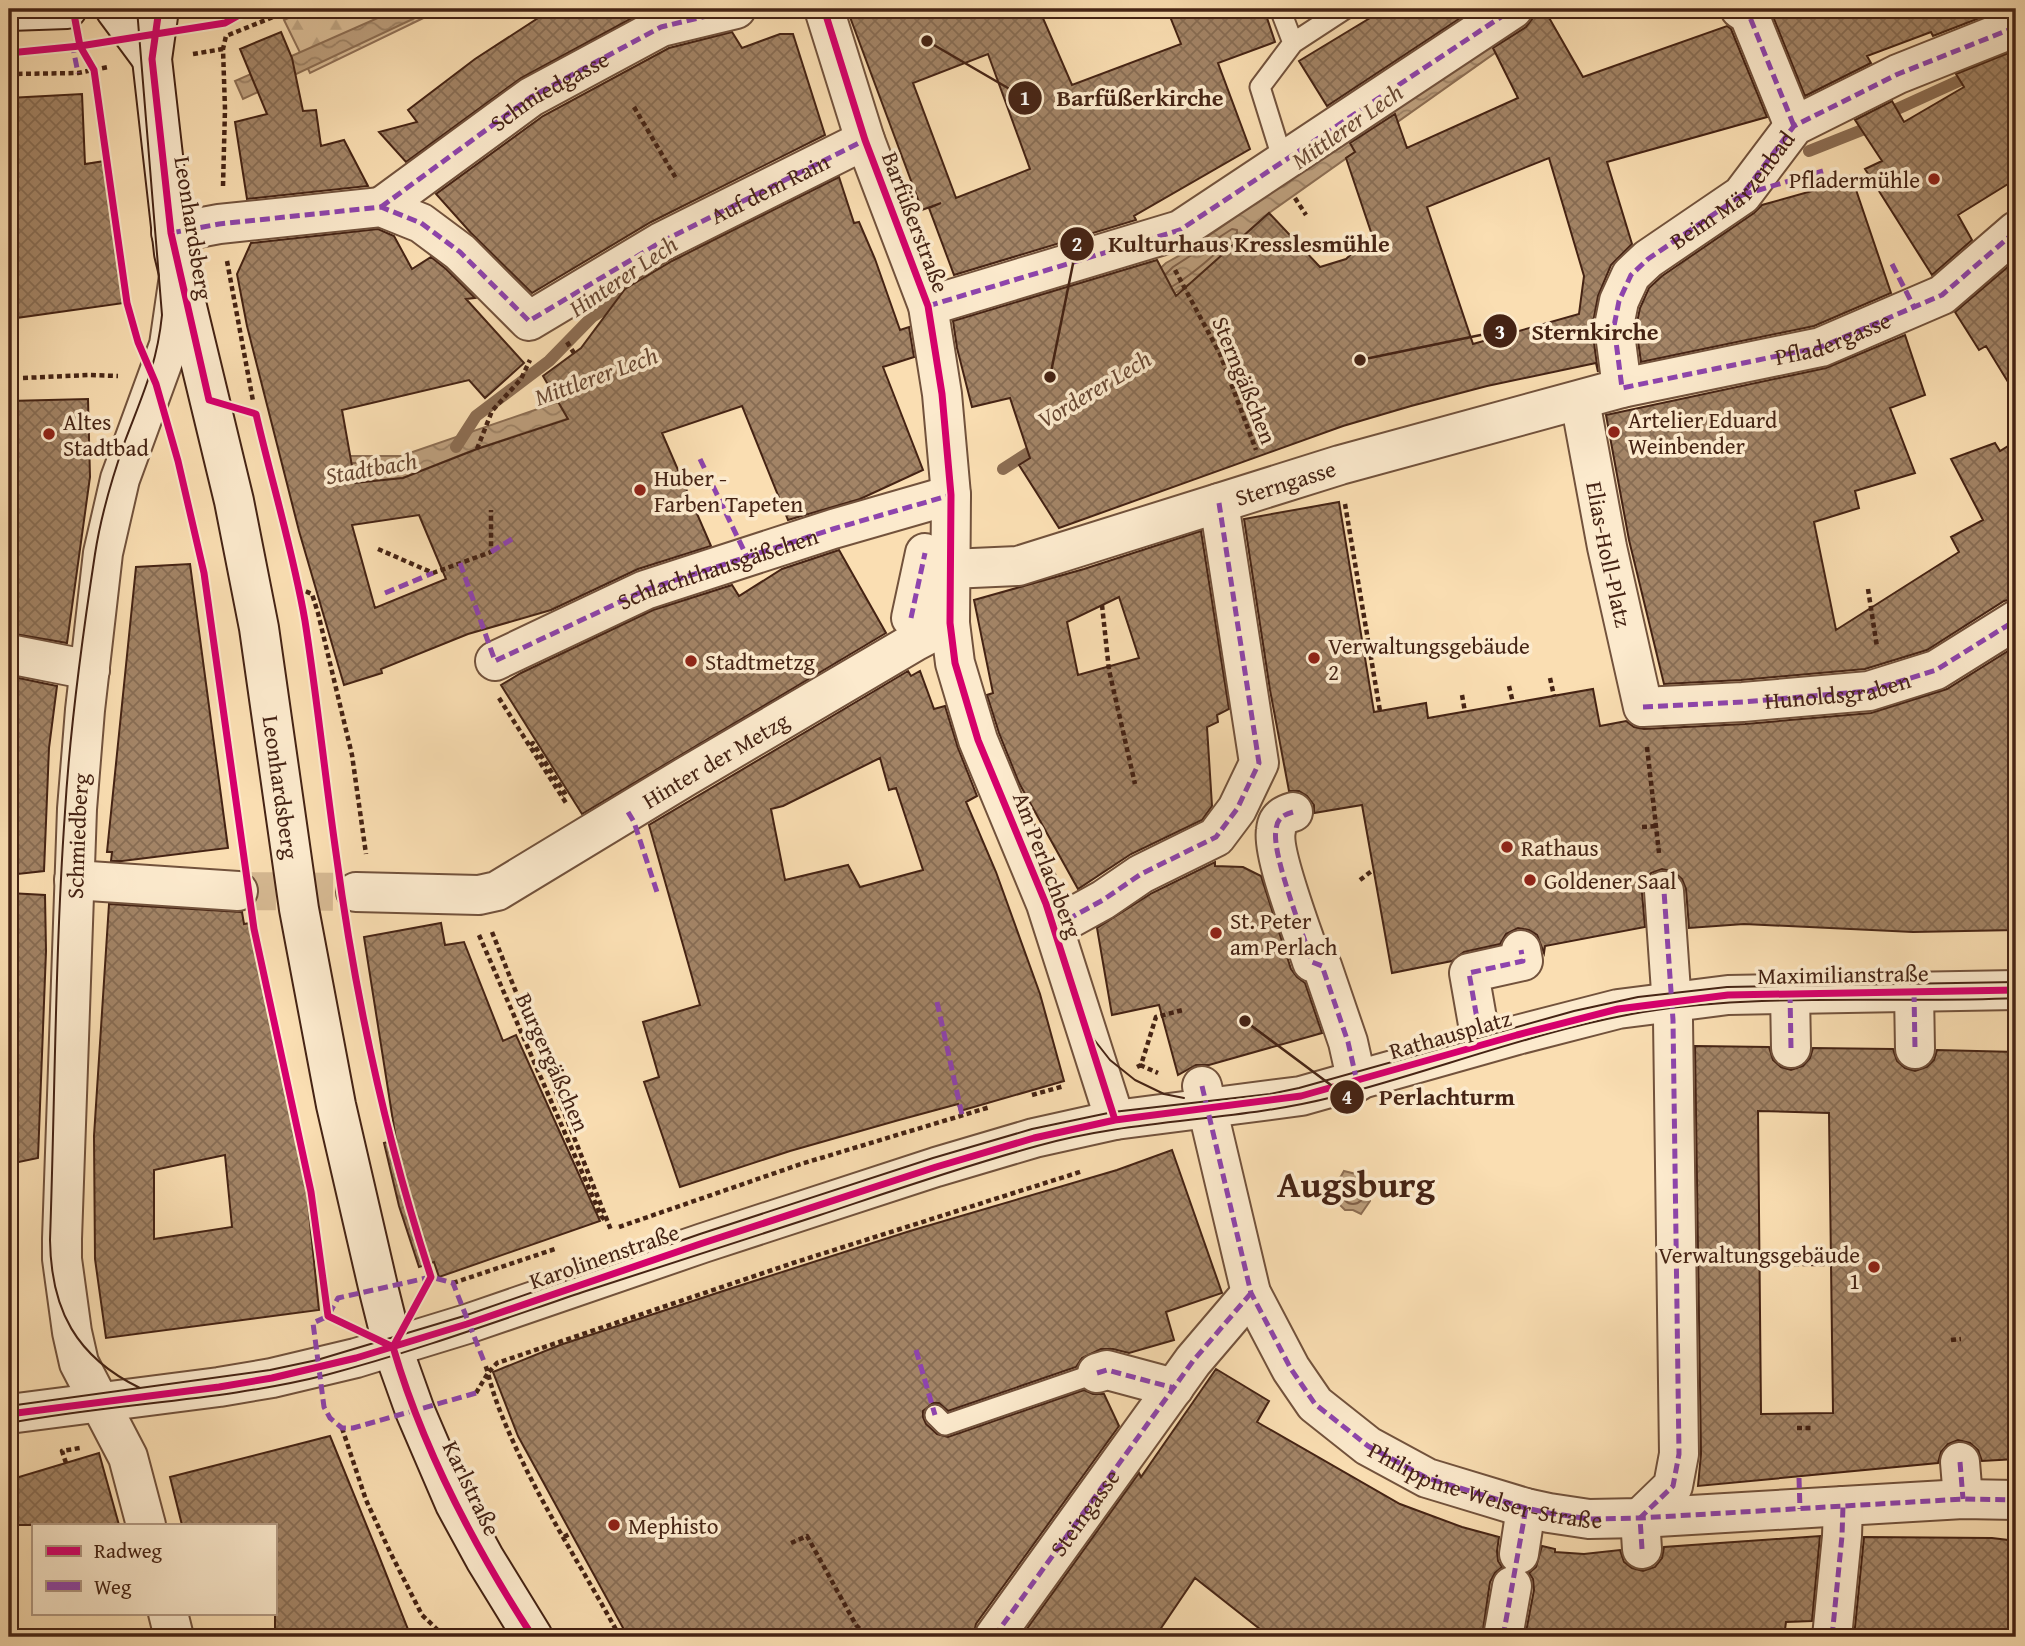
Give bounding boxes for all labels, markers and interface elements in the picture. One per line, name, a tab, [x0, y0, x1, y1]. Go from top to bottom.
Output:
street label: Schmiedgasse	[483, 42, 614, 139]
callout: Barfüßerkirche	[1008, 75, 1238, 120]
water label: Mittlerer Lech	[1284, 75, 1410, 177]
text: Barfüßerkirche	[1056, 80, 1224, 115]
text: 1	[1020, 82, 1030, 113]
street label: Beim Märzenbad	[1663, 123, 1802, 256]
street label: Auf dem Rain	[704, 144, 835, 231]
street label: Barfüßerstraße	[874, 147, 958, 297]
street label: Leonhardsberg	[166, 154, 222, 303]
place label: Pfladermühle	[1789, 163, 1920, 196]
marker: Pfladermühle	[1926, 171, 1942, 187]
callout: Kulturhaus Kresslesmühle	[1060, 222, 1404, 267]
text: Kulturhaus Kresslesmühle	[1108, 226, 1390, 261]
water label: Hinterer Lech	[561, 227, 684, 326]
text: 2	[1072, 228, 1082, 259]
street label: Pfladergasse	[1772, 303, 1895, 373]
callout: Sternkirche	[1483, 309, 1673, 354]
street label: Sterngäßchen	[1204, 311, 1286, 449]
text: Sternkirche	[1531, 314, 1659, 349]
text: 3	[1495, 316, 1505, 347]
water label: Mittlerer Lech	[529, 338, 663, 414]
water label: Vorderer Lech	[1030, 341, 1158, 437]
place label: Artelier Eduard Weinbender	[1628, 403, 1778, 462]
place label: Altes Stadtbad	[63, 405, 149, 464]
marker: Artelier Eduard Weinbender	[1606, 424, 1622, 440]
marker: Altes Stadtbad	[41, 426, 57, 442]
water label: Stadtbach	[322, 443, 420, 493]
street label: Sterngasse	[1231, 451, 1340, 514]
place label: Huber - Farben Tapeten	[654, 461, 803, 520]
street label: Elias-Holl-Platz	[1579, 479, 1641, 630]
marker: Huber - Farben Tapeten	[632, 482, 648, 498]
street label: Schlachthausgäßchen	[612, 518, 822, 617]
place label: Verwaltungsgebäude 2	[1328, 629, 1530, 688]
place label: Stadtmetzg	[705, 645, 815, 678]
marker: Verwaltungsgebäude 2	[1306, 650, 1322, 666]
marker: Stadtmetzg	[683, 653, 699, 669]
street label: Hunoldsgraben	[1763, 662, 1915, 717]
street label: Hinter der Metzg	[636, 703, 795, 816]
street label: Leonhardsberg	[255, 713, 308, 862]
street label: Schmiedberg	[57, 771, 96, 900]
street label: Am Perlachberg	[1005, 787, 1091, 943]
place label: Rathaus	[1521, 831, 1599, 864]
marker: Rathaus	[1499, 839, 1515, 855]
place label: Goldener Saal	[1544, 864, 1677, 897]
marker: Goldener Saal	[1522, 872, 1538, 888]
place label: St. Peter am Perlach	[1230, 904, 1338, 963]
marker: St. Peter am Perlach	[1208, 925, 1224, 941]
street label: Maximilianstraße	[1757, 956, 1929, 992]
street label: Burgergäßchen	[508, 987, 598, 1137]
street label: Rathausplatz	[1385, 1001, 1515, 1067]
callout: Perlachturm	[1330, 1074, 1529, 1119]
text: Perlachturm	[1379, 1079, 1515, 1114]
text: 4	[1342, 1081, 1353, 1112]
district label: Augsburg	[1277, 1156, 1436, 1211]
street label: Karolinenstraße	[525, 1215, 683, 1297]
place label: Verwaltungsgebäude 1	[1658, 1238, 1860, 1297]
marker: Verwaltungsgebäude 1	[1866, 1259, 1882, 1275]
street label: Philippine-Welser-Straße	[1363, 1433, 1602, 1536]
street label: Karlstraße	[435, 1435, 509, 1541]
street label: Steingasse	[1041, 1461, 1127, 1563]
place label: Mephisto	[628, 1509, 718, 1542]
marker: Mephisto	[606, 1517, 622, 1533]
legend	[32, 1524, 276, 1614]
text: Radweg	[94, 1535, 163, 1566]
text: Weg	[94, 1571, 132, 1602]

